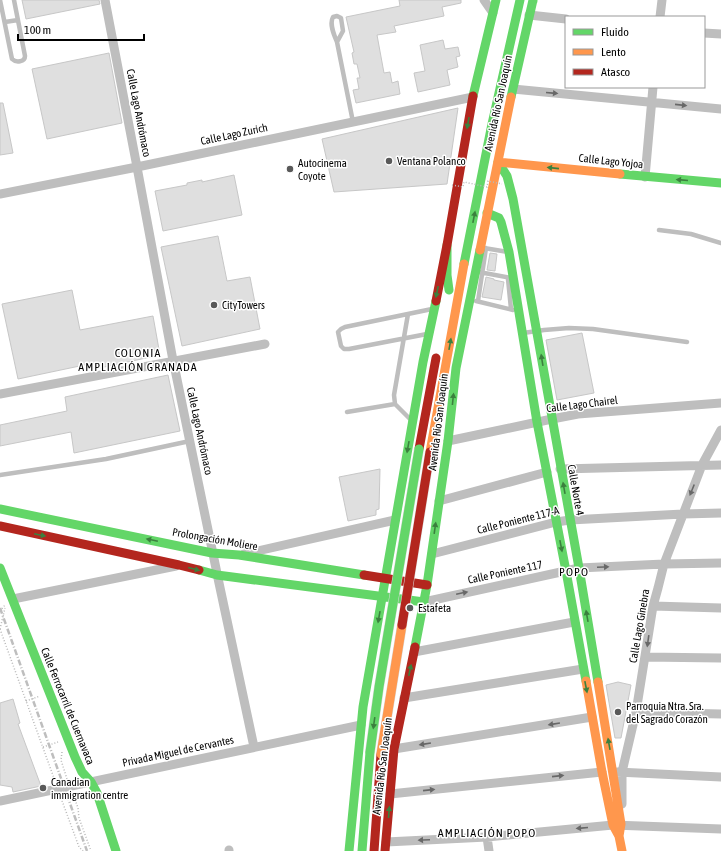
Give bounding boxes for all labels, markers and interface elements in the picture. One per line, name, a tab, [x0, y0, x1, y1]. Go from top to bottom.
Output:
scale bar	[18, 16, 144, 42]
legend	[565, 16, 705, 88]
text: 100 m	[24, 23, 51, 37]
text: Fluido	[601, 25, 629, 39]
text: Lento	[601, 45, 626, 59]
street label: Avenida Río San Joaquín	[482, 54, 514, 152]
text: Atasco	[601, 65, 631, 79]
street label: Calle Lago Andrómaco	[125, 68, 153, 158]
one-way arrow	[546, 89, 558, 96]
one-way arrow	[675, 102, 687, 108]
one-way arrow	[465, 117, 471, 129]
street label: Calle Lago Zurich	[199, 121, 269, 147]
street label: Calle Lago Yojoa	[578, 152, 644, 170]
place label: Ventana Polanco	[397, 155, 466, 167]
marker: Ventana Polanco	[384, 156, 394, 166]
place label: Autocinema Coyote	[298, 157, 347, 182]
marker: Autocinema Coyote	[285, 164, 295, 174]
one-way arrow	[547, 164, 559, 171]
one-way arrow	[676, 176, 688, 183]
one-way arrow	[471, 211, 477, 223]
one-way arrow	[434, 286, 440, 298]
place label: CityTowers	[222, 299, 265, 311]
marker: CityTowers	[209, 300, 219, 310]
one-way arrow	[447, 338, 453, 351]
district label: COLONIA AMPLIACIÓN GRANADA	[78, 346, 198, 374]
one-way arrow	[539, 354, 545, 366]
street label: Avenida Río San Joaquín	[426, 373, 450, 471]
street label: Calle Lago Andrómaco	[185, 386, 215, 476]
one-way arrow	[450, 393, 456, 406]
street label: Calle Lago Chairel	[546, 394, 619, 414]
one-way arrow	[405, 441, 411, 453]
street label: Calle Norte 4	[566, 463, 586, 517]
one-way arrow	[561, 482, 567, 494]
one-way arrow	[689, 485, 695, 496]
street label: Calle Poniente 117-A	[476, 504, 561, 536]
one-way arrow	[432, 522, 438, 534]
street label: Prolongación Moliere	[171, 526, 259, 552]
one-way arrow	[34, 532, 46, 538]
one-way arrow	[146, 537, 158, 543]
one-way arrow	[558, 540, 564, 552]
street label: Calle Poniente 117	[467, 558, 543, 586]
one-way arrow	[597, 564, 610, 570]
district label: POPO	[559, 565, 589, 579]
one-way arrow	[188, 566, 200, 572]
street label: Calle Lago Ginebra	[627, 588, 651, 664]
one-way arrow	[456, 590, 468, 596]
place label: Estafeta	[418, 602, 451, 614]
marker: Estafeta	[405, 603, 415, 613]
one-way arrow	[584, 610, 590, 622]
one-way arrow	[376, 611, 382, 623]
one-way arrow	[645, 635, 651, 647]
street label: Calle Ferrocarril de Cuernavaca	[39, 646, 97, 766]
one-way arrow	[408, 664, 414, 676]
one-way arrow	[584, 681, 590, 694]
place label: Parroquia Ntra. Sra. del Sagrado Corazón	[626, 700, 708, 725]
marker: Parroquia Ntra. Sra. del Sagrado Corazón	[613, 707, 623, 717]
street label: Avenida Río San Joaquín	[370, 717, 394, 815]
one-way arrow	[371, 717, 377, 729]
one-way arrow	[548, 721, 560, 727]
street label: Privada Miguel de Cervantes	[121, 733, 235, 769]
one-way arrow	[605, 738, 611, 751]
one-way arrow	[419, 741, 431, 747]
one-way arrow	[552, 773, 565, 780]
place label: Canadian immigration centre	[51, 776, 128, 801]
marker: Canadian immigration centre	[38, 783, 48, 793]
one-way arrow	[423, 787, 435, 793]
one-way arrow	[385, 806, 392, 818]
one-way arrow	[576, 824, 588, 831]
district label: AMPLIACIÓN POPO	[438, 826, 536, 840]
one-way arrow	[418, 836, 430, 843]

